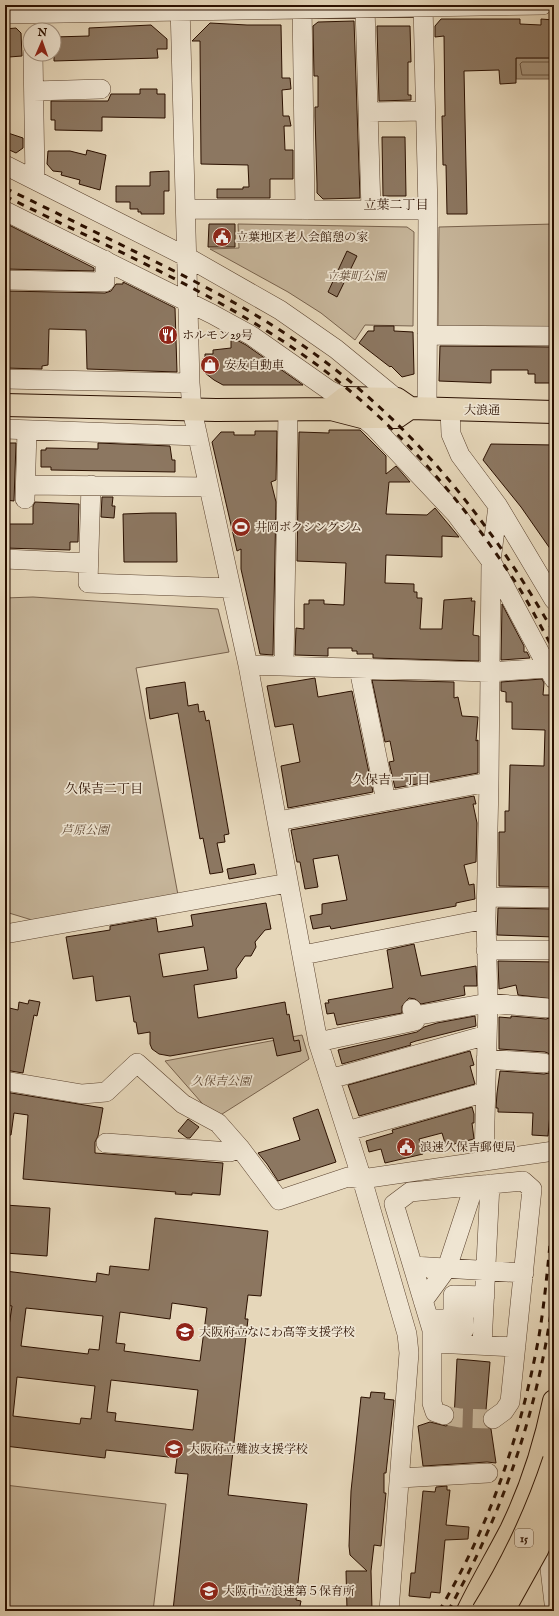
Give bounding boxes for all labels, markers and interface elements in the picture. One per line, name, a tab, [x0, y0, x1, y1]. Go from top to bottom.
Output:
north arrow	[22, 22, 62, 62]
text: N	[36, 26, 48, 40]
district label: 立葉二丁目	[363, 197, 429, 214]
public building icon: 立葉地区老人会館憩の家	[211, 226, 233, 248]
place label: 立葉地区老人会館憩の家	[236, 230, 368, 245]
park label: 立葉町公園	[326, 269, 388, 284]
restaurant icon: ホルモン29号	[157, 324, 179, 346]
place label: ホルモン29号	[182, 328, 253, 343]
shop icon: 安友自動車	[199, 354, 221, 376]
place label: 安友自動車	[224, 358, 284, 373]
street label: 大浪通	[464, 403, 500, 418]
sports icon: 井岡ボクシングジム	[230, 516, 252, 538]
place label: 井岡ボクシングジム	[255, 520, 362, 535]
district label: 久保吉一丁目	[352, 772, 430, 789]
district label: 久保吉二丁目	[65, 781, 143, 798]
park label: 芦原公園	[61, 823, 111, 838]
park label: 久保吉公園	[191, 1074, 253, 1089]
public building icon: 浪速久保吉郵便局	[395, 1136, 417, 1158]
place label: 浪速久保吉郵便局	[420, 1140, 516, 1155]
school or university icon: 大阪府立なにわ高等支援学校	[174, 1321, 196, 1343]
place label: 大阪府立なにわ高等支援学校	[199, 1325, 355, 1340]
school or university icon: 大阪府立難波支援学校	[163, 1438, 185, 1460]
place label: 大阪府立難波支援学校	[188, 1442, 308, 1457]
road number: 15	[515, 1529, 533, 1547]
school or university icon: 大阪市立浪速第５保育所	[198, 1580, 220, 1602]
place label: 大阪市立浪速第５保育所	[223, 1584, 355, 1599]

